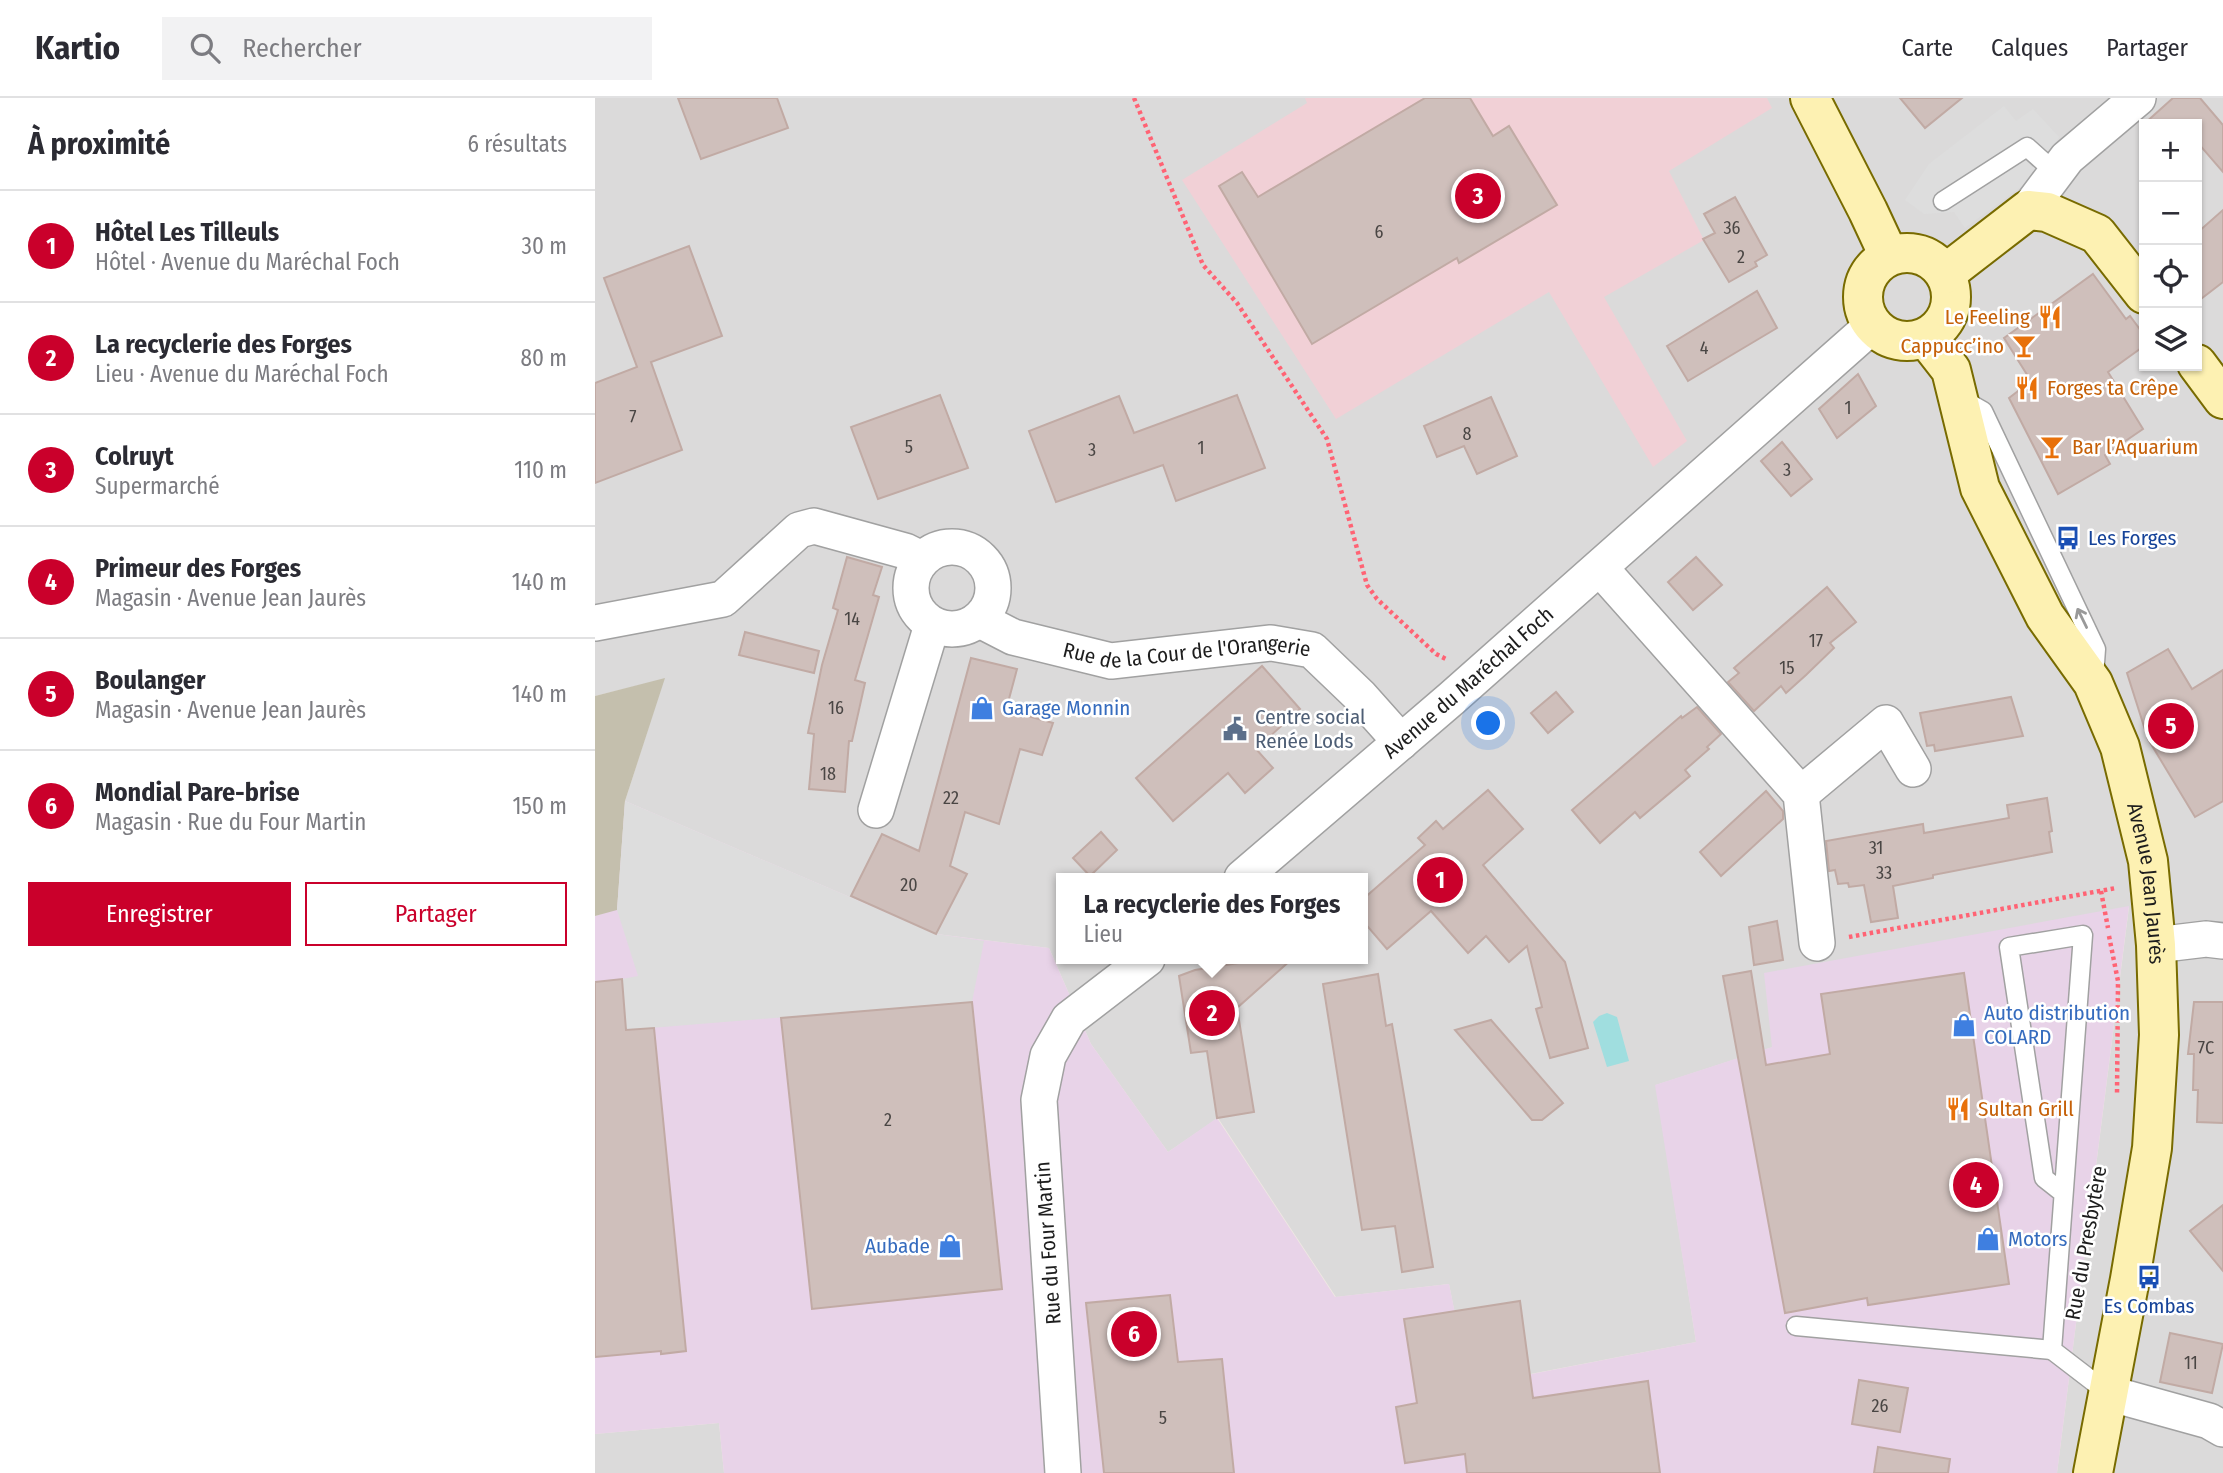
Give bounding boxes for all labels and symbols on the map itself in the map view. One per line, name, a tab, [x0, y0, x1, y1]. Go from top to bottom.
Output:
pin: 3	[1455, 170, 1501, 222]
house number: 36	[1723, 217, 1741, 239]
house number: 6	[1375, 221, 1384, 243]
house number: 2	[1737, 246, 1745, 268]
restaurant icon: Le Feeling	[2036, 303, 2064, 331]
place label: Le Feeling	[1945, 304, 2030, 330]
bar icon: Cappucc’ino	[2010, 332, 2038, 360]
place label: Cappucc’ino	[1900, 333, 2004, 359]
house number: 4	[1700, 337, 1709, 359]
restaurant icon: Forges ta Crêpe	[2013, 374, 2041, 402]
place label: Forges ta Crêpe	[2047, 375, 2178, 401]
house number: 1	[1844, 397, 1852, 419]
house number: 7	[629, 406, 637, 428]
house number: 8	[1463, 423, 1472, 445]
bar icon: Bar l’Aquarium	[2038, 433, 2066, 461]
place label: Bar l’Aquarium	[2072, 434, 2198, 460]
house number: 5	[905, 436, 913, 458]
house number: 1	[1197, 437, 1205, 459]
house number: 3	[1088, 439, 1096, 461]
house number: 3	[1783, 459, 1791, 481]
bus stop icon: Les Forges	[2054, 524, 2082, 552]
place label: Les Forges	[2088, 525, 2177, 551]
street label: Avenue du Maréchal Foch	[1378, 601, 1559, 764]
house number: 14	[844, 608, 860, 630]
one-way arrow	[2075, 608, 2088, 629]
street label: Rue de la Cour de l'Orangerie	[1060, 630, 1313, 674]
house number: 17	[1809, 630, 1823, 652]
house number: 15	[1779, 657, 1795, 679]
shop icon: Garage Monnin	[968, 694, 996, 722]
place label: Garage Monnin	[1002, 695, 1130, 721]
house number: 16	[828, 697, 844, 719]
pin: 5	[2148, 700, 2194, 752]
place label: Centre social Renée Lods	[1255, 704, 1366, 754]
your location	[1471, 706, 1505, 740]
public building icon: Centre social Renée Lods	[1221, 715, 1249, 743]
house number: 18	[820, 763, 836, 785]
house number: 22	[943, 787, 959, 809]
street label: Avenue Jean Jaurès	[2121, 800, 2170, 965]
house number: 31	[1869, 837, 1883, 859]
pin: 1	[1417, 854, 1463, 906]
house number: 33	[1876, 862, 1892, 884]
house number: 20	[900, 874, 918, 896]
pin: 2	[1189, 987, 1235, 1039]
place label: Auto distribution COLARD	[1984, 1000, 2130, 1050]
shop icon: Auto distribution COLARD	[1950, 1011, 1978, 1039]
house number: 7C	[2198, 1037, 2214, 1059]
restaurant icon: Sultan Grill	[1944, 1095, 1972, 1123]
place label: Sultan Grill	[1978, 1096, 2074, 1122]
house number: 2	[884, 1109, 892, 1131]
pin: 4	[1953, 1159, 1999, 1211]
street label: Rue du Four Martin	[1029, 1161, 1067, 1325]
street label: Rue du Presbytère	[2060, 1164, 2112, 1322]
shop icon: Motors	[1974, 1225, 2002, 1253]
place label: Motors	[2008, 1226, 2068, 1252]
shop icon: Aubade	[936, 1232, 964, 1260]
place label: Aubade	[865, 1233, 930, 1259]
bus stop icon: Es Combas	[2135, 1263, 2163, 1291]
place label: Es Combas	[2103, 1293, 2195, 1319]
pin: 6	[1111, 1308, 1157, 1360]
house number: 11	[2184, 1352, 2198, 1374]
house number: 26	[1872, 1395, 1889, 1417]
house number: 5	[1159, 1407, 1167, 1429]

